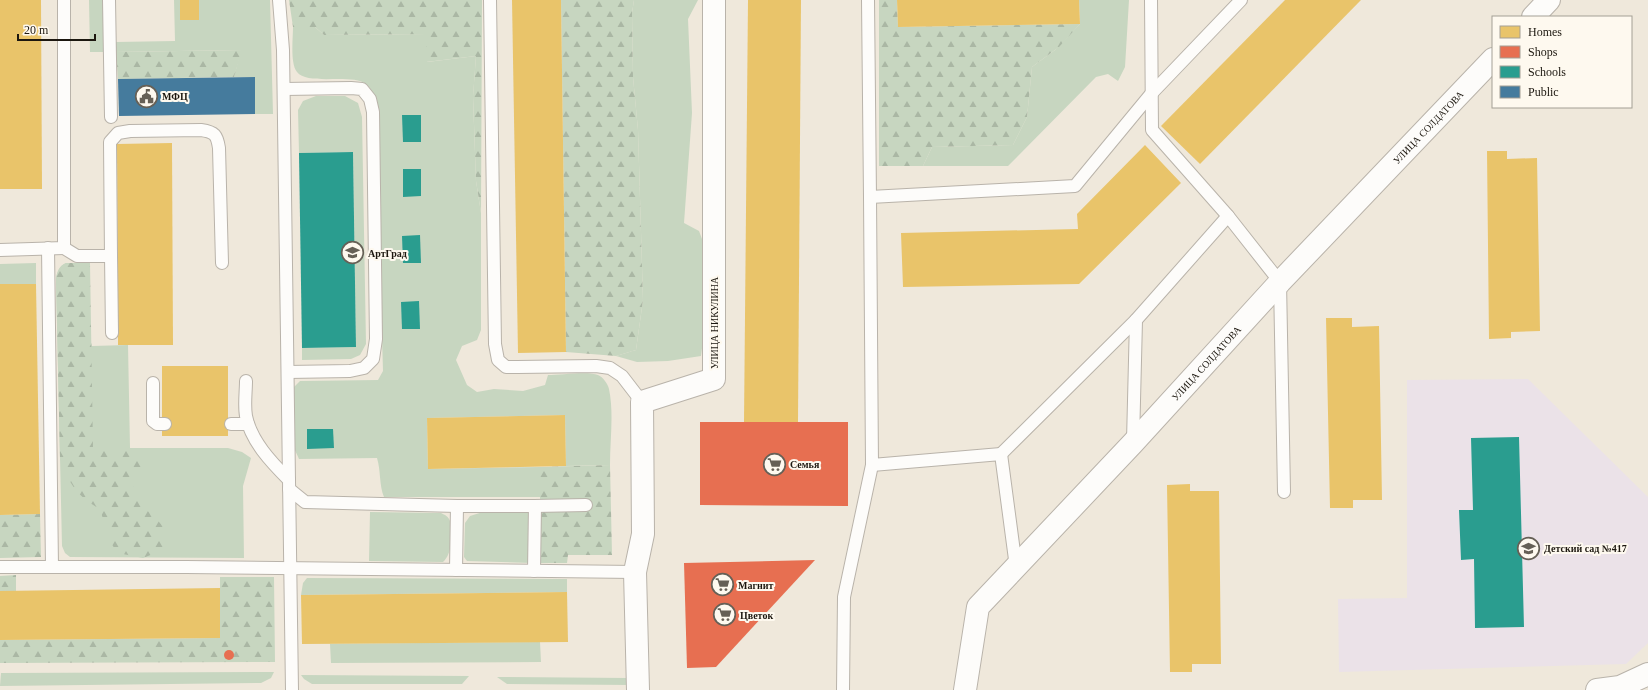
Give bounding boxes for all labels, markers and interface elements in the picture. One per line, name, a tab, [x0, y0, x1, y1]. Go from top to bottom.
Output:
scale bar	[18, 16, 95, 42]
legend	[1492, 16, 1632, 108]
text: 20 m	[24, 23, 49, 37]
text: Homes	[1528, 25, 1562, 39]
text: Shops	[1528, 45, 1558, 59]
text: Schools	[1528, 65, 1566, 79]
public building icon: МФЦ	[133, 83, 159, 109]
text: Public	[1528, 85, 1559, 99]
street label: УЛИЦА СОЛДАТОВА	[1391, 88, 1466, 166]
place label: МФЦ	[162, 91, 188, 102]
school or university icon: АртГрад	[339, 240, 365, 266]
place label: АртГрад	[368, 248, 407, 259]
street label: УЛИЦА НИКУЛИНА	[709, 276, 720, 369]
street label: УЛИЦА СОЛДАТОВА	[1170, 323, 1244, 403]
supermarket icon: Семья	[761, 451, 787, 477]
place label: Семья	[790, 459, 820, 470]
school or university icon: Детский сад №417	[1515, 535, 1541, 561]
place label: Детский сад №417	[1544, 543, 1627, 554]
supermarket icon: Магнит	[709, 572, 735, 598]
place label: Магнит	[738, 580, 774, 591]
supermarket icon: Цветок	[712, 602, 738, 628]
place label: Цветок	[740, 610, 773, 621]

